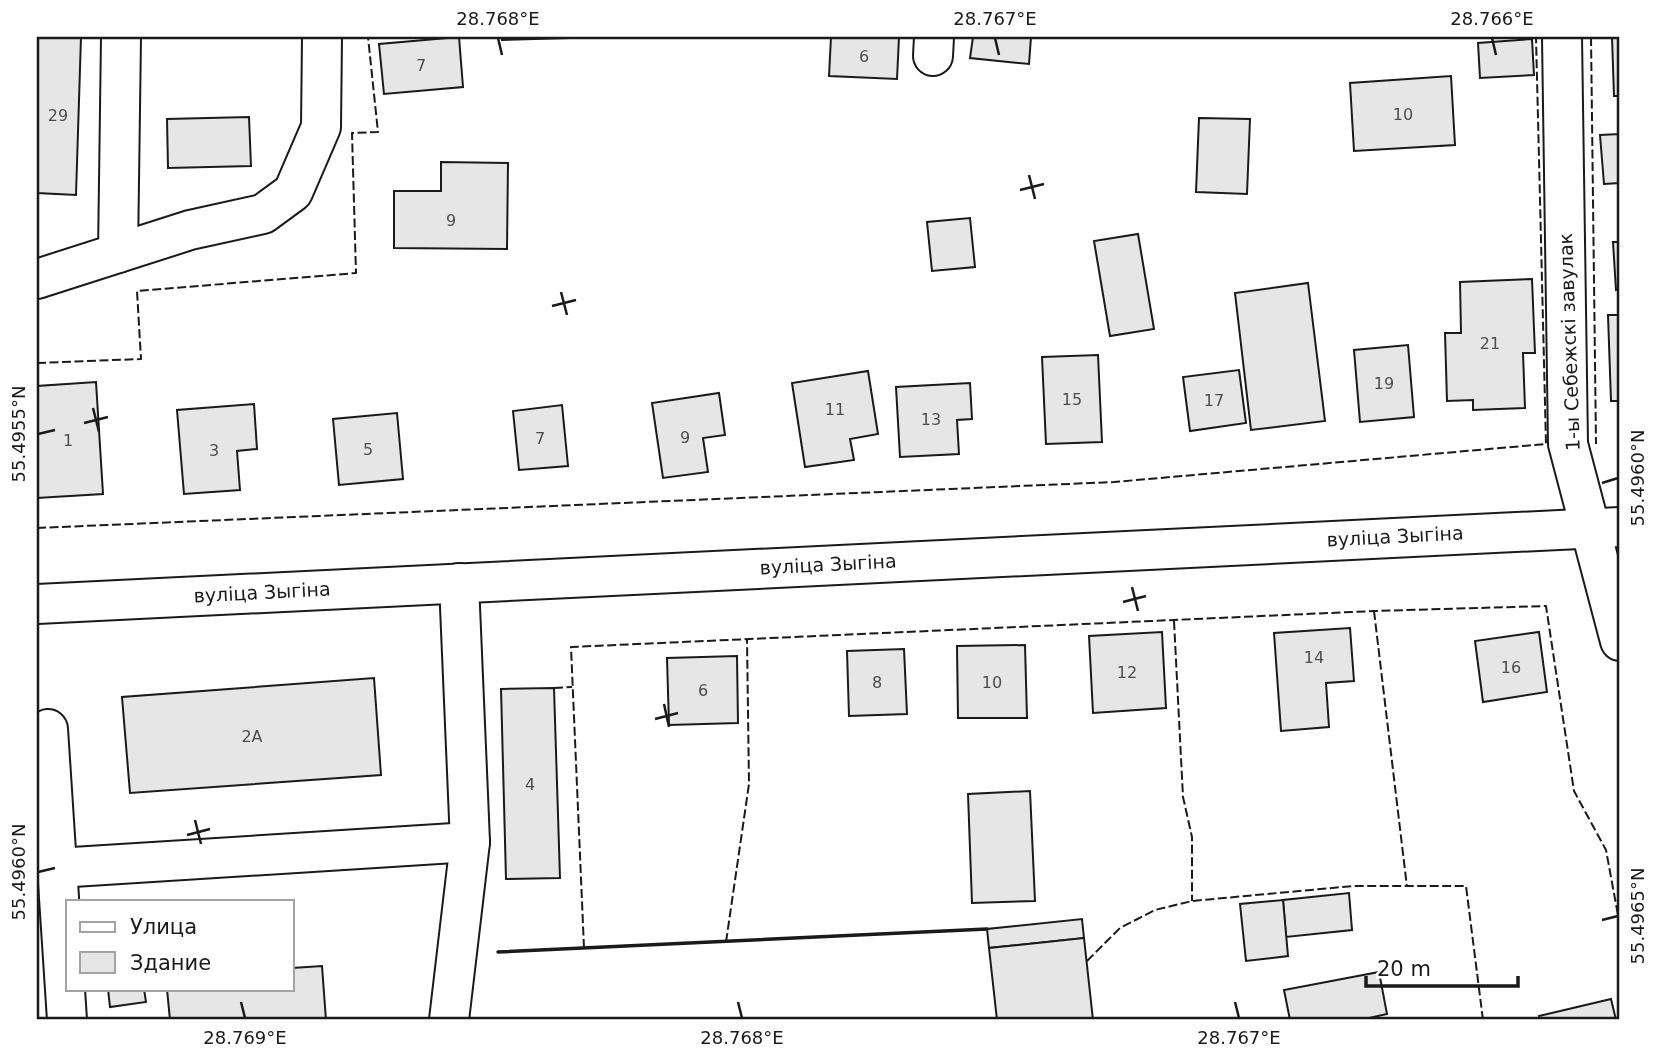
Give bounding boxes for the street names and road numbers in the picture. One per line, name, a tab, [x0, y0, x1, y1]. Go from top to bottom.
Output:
street label: 1-ы Себежскі завулак	[1554, 233, 1584, 451]
street label: вуліца Зыгіна	[1326, 521, 1464, 551]
street label: вуліца Зыгіна	[759, 549, 897, 579]
street label: вуліца Зыгіна	[193, 577, 331, 607]

